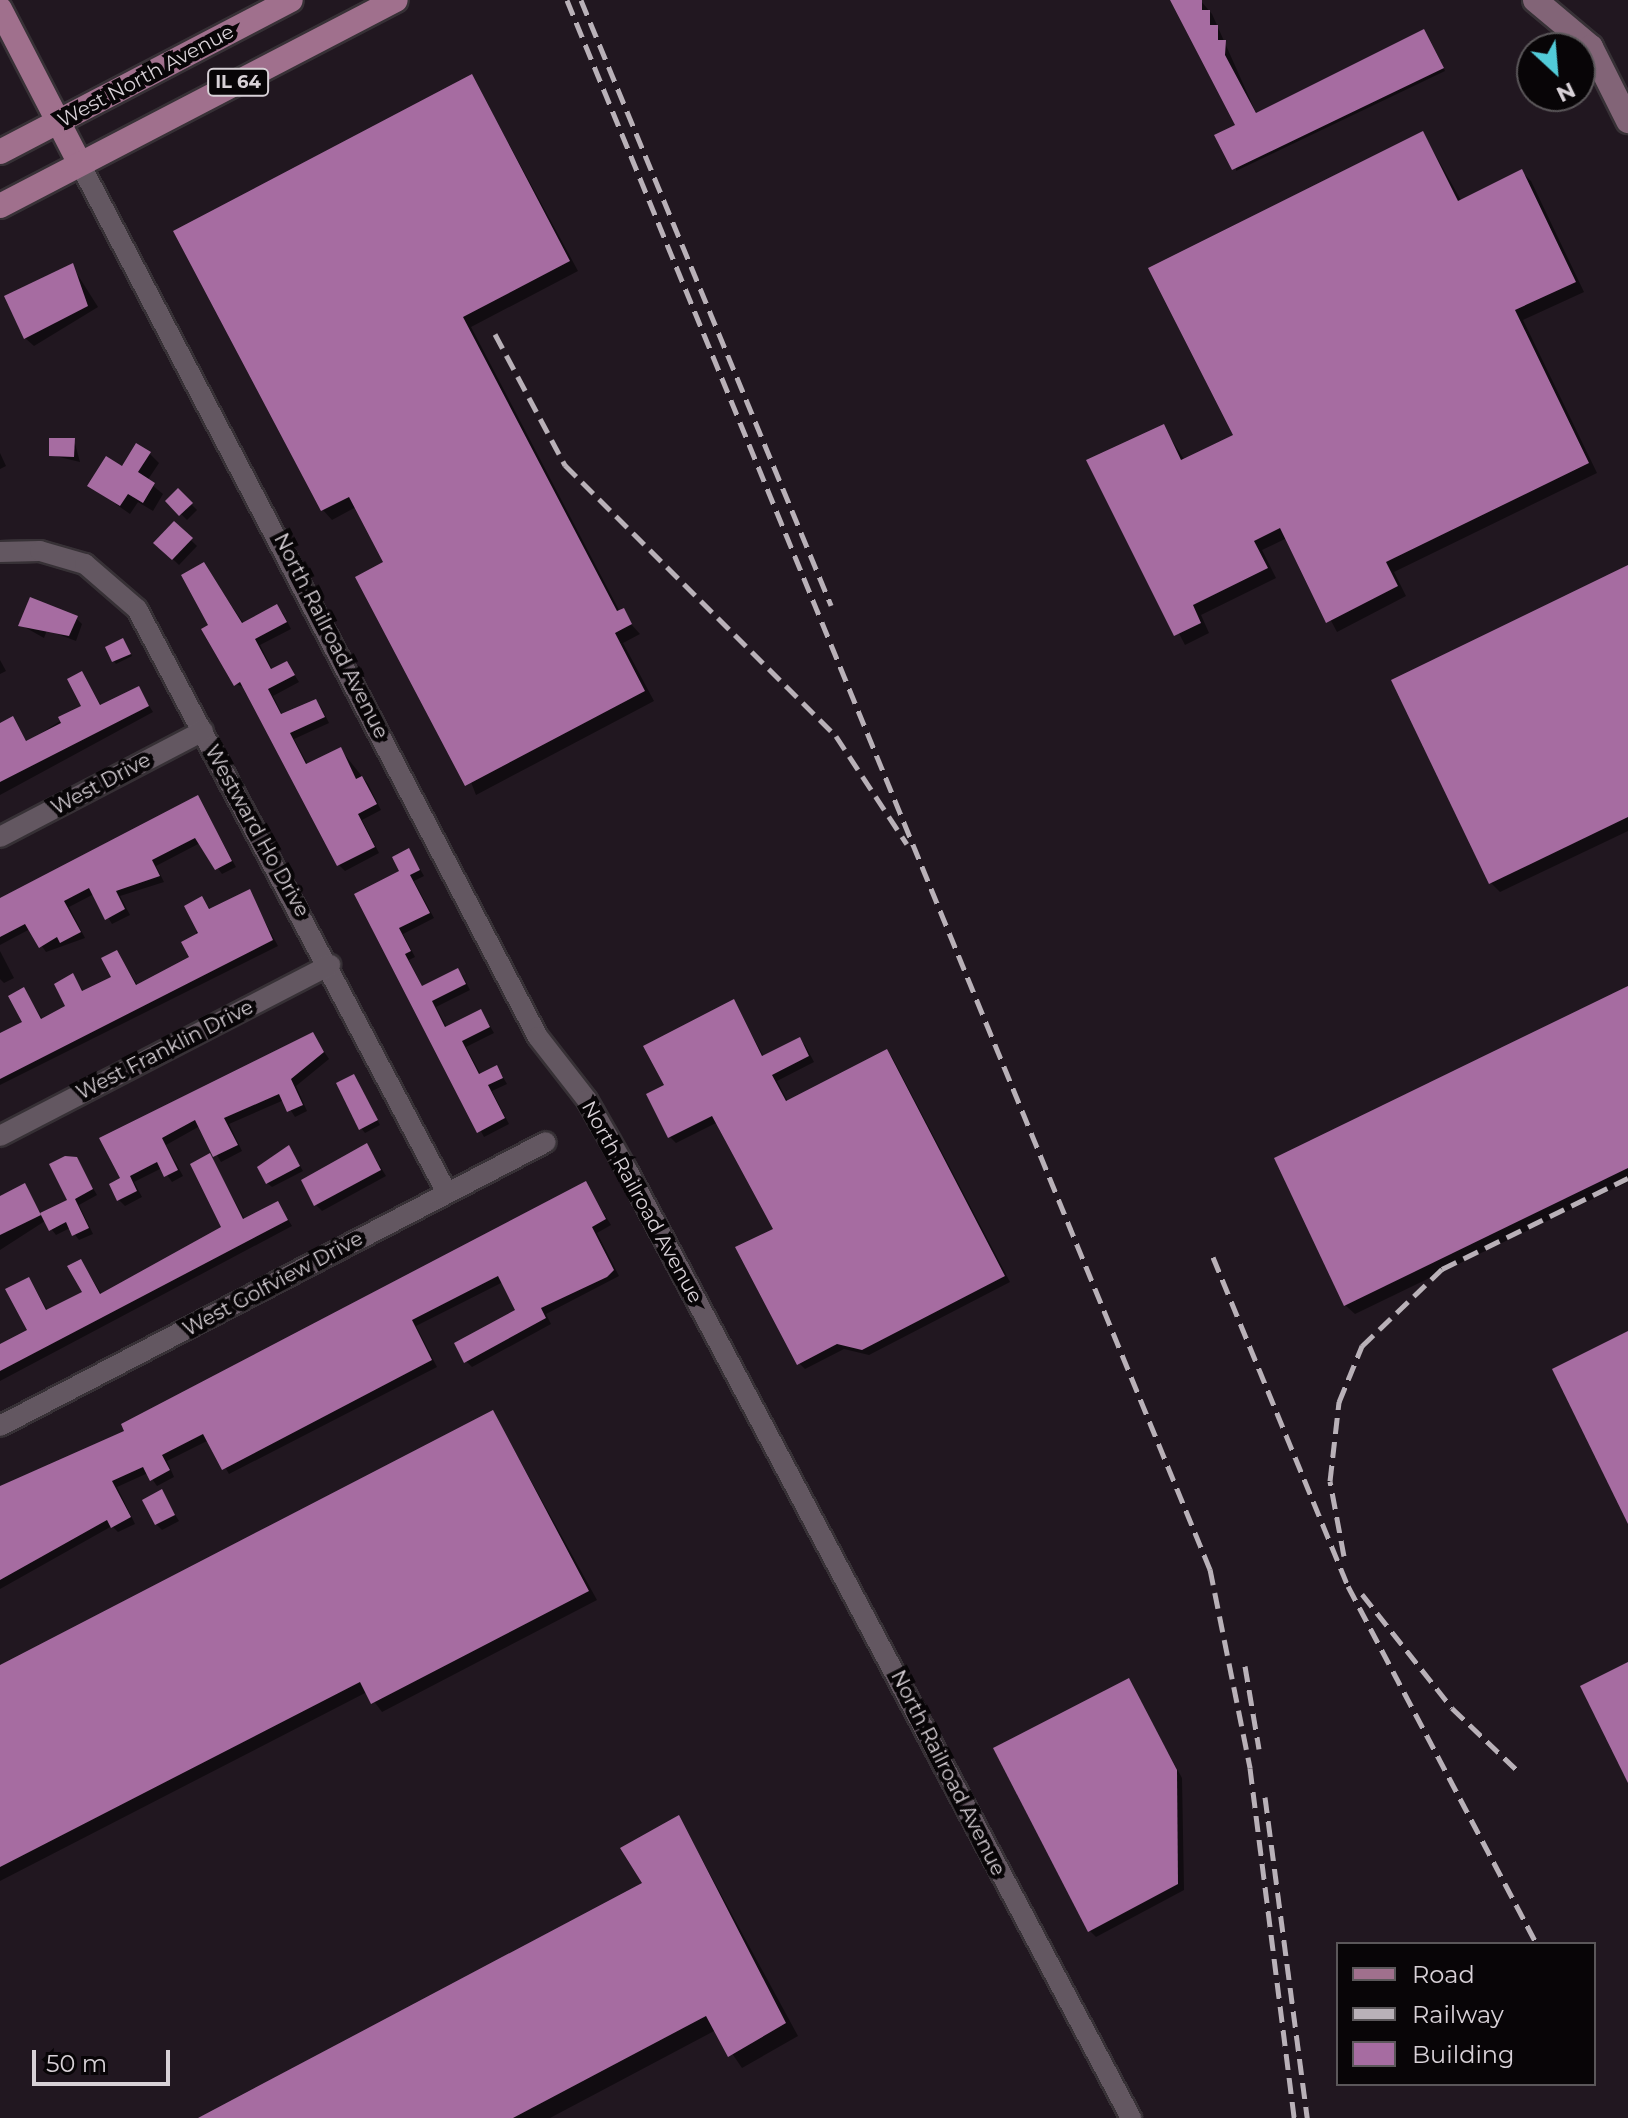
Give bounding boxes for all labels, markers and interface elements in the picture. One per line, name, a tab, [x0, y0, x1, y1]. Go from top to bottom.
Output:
street label: West North Avenue	[54, 19, 238, 133]
north arrow	[1516, 32, 1596, 112]
road number: IL 64	[206, 68, 270, 96]
text: N	[1552, 76, 1580, 108]
street label: North Railroad Avenue	[269, 529, 393, 743]
street label: Westward Ho Drive	[200, 741, 314, 921]
street label: West Drive	[47, 748, 155, 820]
street label: West Franklin Drive	[73, 995, 257, 1105]
street label: North Railroad Avenue	[576, 1097, 708, 1307]
street label: West Golfview Drive	[179, 1226, 367, 1342]
street label: North Railroad Avenue	[886, 1666, 1010, 1880]
legend	[1336, 1942, 1596, 2086]
text: Road	[1412, 1960, 1475, 1989]
text: Railway	[1412, 2000, 1504, 2029]
scale bar	[36, 2034, 174, 2084]
text: Building	[1412, 2040, 1515, 2069]
text: 50 m	[46, 2049, 107, 2078]

